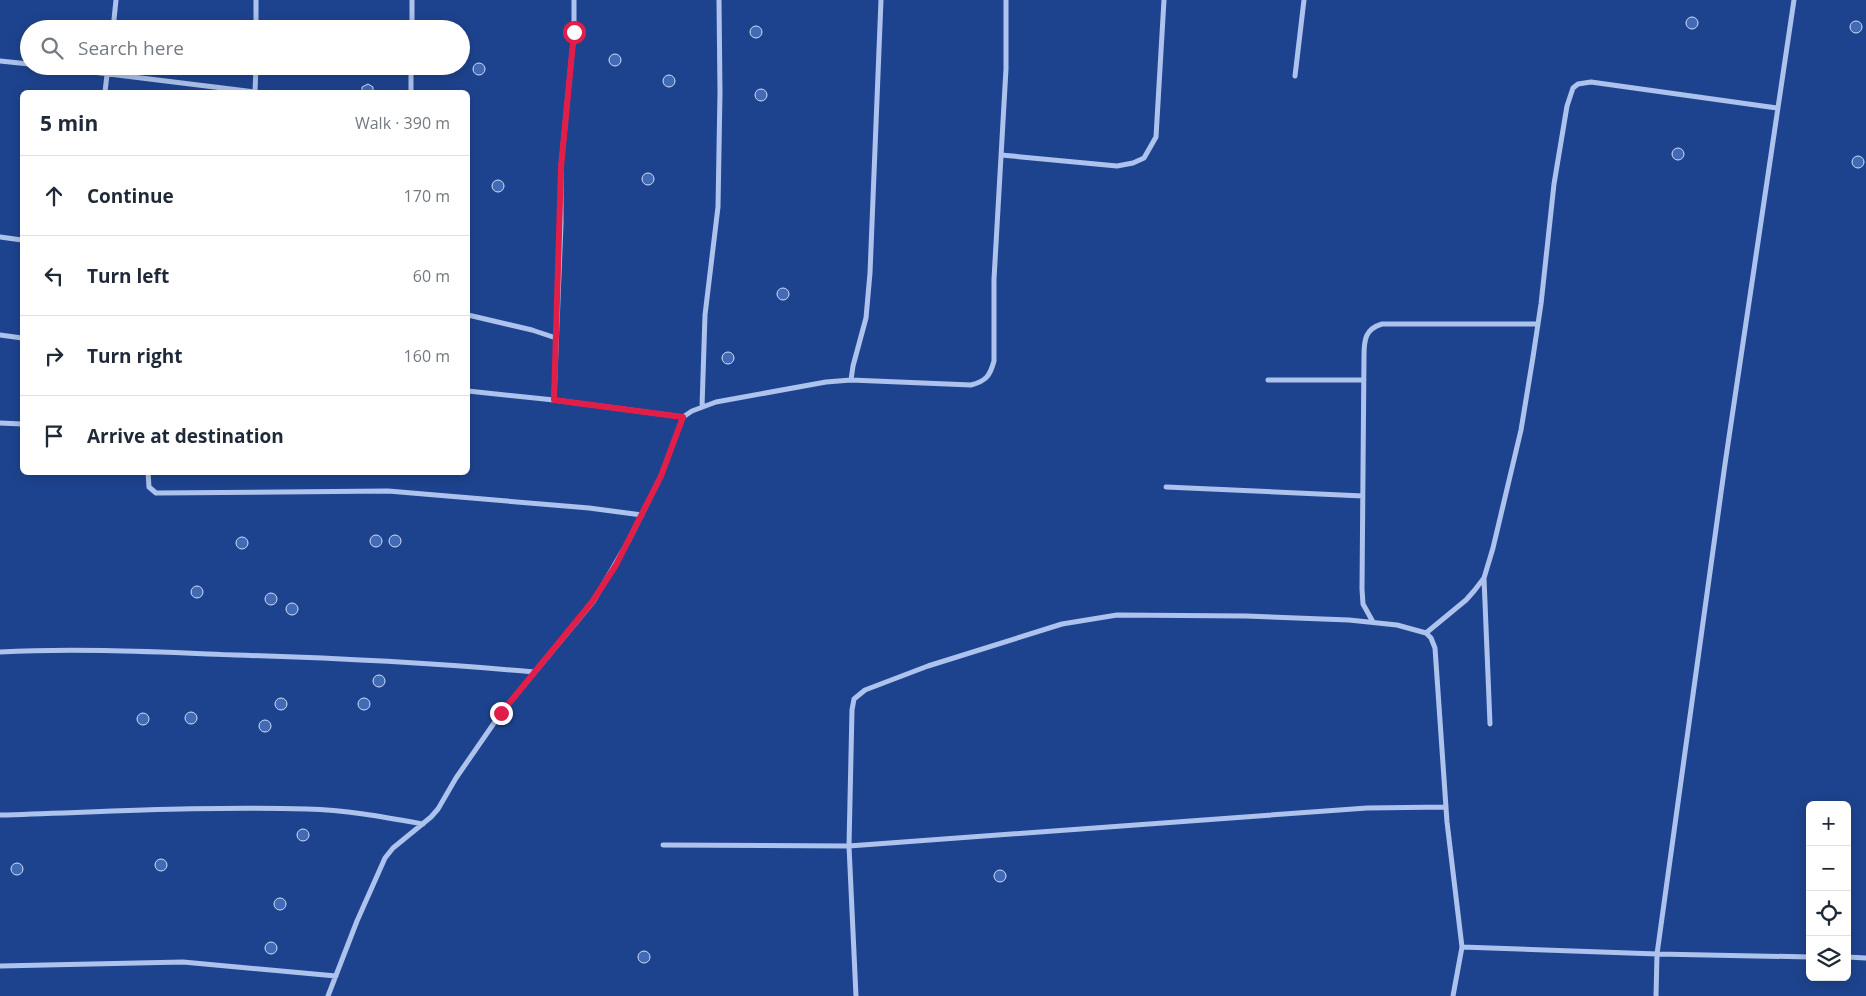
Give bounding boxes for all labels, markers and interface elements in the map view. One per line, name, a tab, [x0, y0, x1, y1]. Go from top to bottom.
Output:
search box	[20, 20, 470, 75]
route start	[563, 21, 586, 44]
icon: search	[38, 34, 66, 62]
text: Search here	[78, 35, 184, 61]
text: 5 min	[40, 109, 98, 137]
text: Walk · 390 m	[355, 112, 450, 134]
icon: ahead	[40, 182, 68, 210]
text: Continue	[87, 183, 174, 209]
text: 170 m	[404, 185, 450, 207]
icon: left	[40, 262, 68, 290]
text: Turn left	[87, 263, 169, 289]
text: 60 m	[413, 265, 450, 287]
icon: right	[40, 342, 68, 370]
text: Turn right	[87, 343, 182, 369]
text: 160 m	[404, 345, 450, 367]
icon: arrive	[40, 422, 68, 450]
text: Arrive at destination	[87, 423, 284, 449]
route end	[490, 702, 513, 725]
map controls	[1806, 801, 1851, 981]
button: +	[1806, 801, 1851, 846]
button: −	[1806, 846, 1851, 891]
button: locate	[1806, 891, 1851, 936]
button: layers	[1806, 936, 1851, 981]

